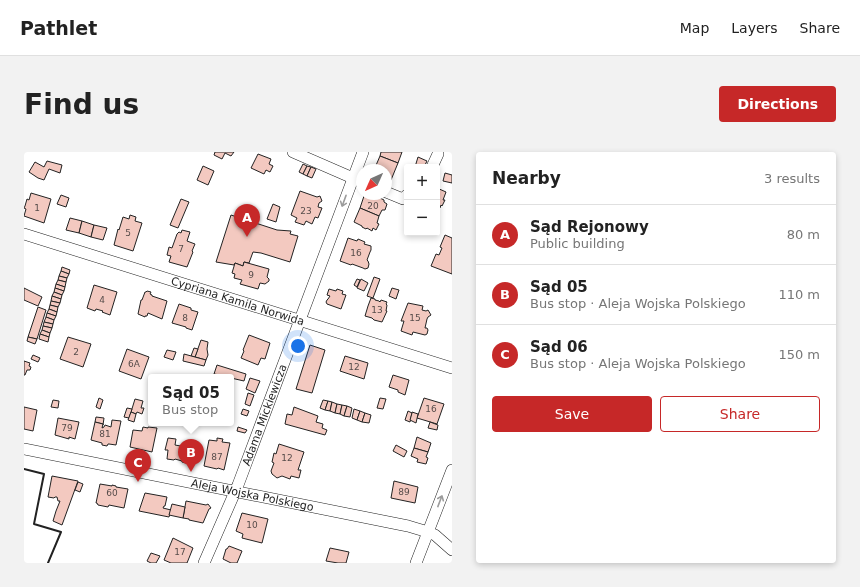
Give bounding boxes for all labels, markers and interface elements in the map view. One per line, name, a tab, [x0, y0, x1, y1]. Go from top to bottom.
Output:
text: Pathlet	[20, 17, 97, 39]
text: Map	[680, 20, 709, 36]
text: Layers	[731, 20, 778, 36]
text: Share	[800, 20, 840, 36]
button: Directions	[719, 86, 836, 122]
text: Find us	[24, 88, 139, 121]
north arrow	[356, 164, 392, 200]
map controls	[404, 164, 440, 236]
button: +	[404, 164, 440, 200]
text: Nearby	[492, 168, 561, 188]
text: 3 results	[764, 171, 820, 186]
one-way arrow	[340, 195, 348, 207]
button: −	[404, 200, 440, 236]
house number: 20	[367, 201, 379, 211]
house number: 1	[34, 203, 40, 213]
pin: A	[234, 204, 260, 237]
house number: 23	[300, 206, 312, 216]
text: Sąd Rejonowy	[530, 218, 649, 236]
text: A	[500, 227, 510, 242]
text: 80 m	[787, 227, 820, 242]
house number: 5	[125, 228, 131, 238]
text: Public building	[530, 236, 625, 251]
house number: 7	[178, 244, 184, 254]
house number: 16	[350, 248, 362, 258]
house number: 9	[248, 270, 254, 280]
street label: Cypriana Kamila Norwida	[169, 274, 306, 328]
text: Sąd 05	[530, 278, 588, 296]
text: B	[500, 287, 510, 302]
text: 110 m	[778, 287, 820, 302]
house number: 4	[99, 295, 105, 305]
text: Bus stop · Aleja Wojska Polskiego	[530, 296, 746, 311]
house number: 13	[371, 305, 383, 315]
house number: 8	[182, 313, 188, 323]
house number: 15	[409, 313, 421, 323]
your location	[288, 336, 308, 356]
text: Sąd 06	[530, 338, 588, 356]
house number: 2	[73, 347, 79, 357]
text: C	[500, 347, 510, 362]
text: 150 m	[778, 347, 820, 362]
text: Bus stop · Aleja Wojska Polskiego	[530, 356, 746, 371]
house number: 6A	[128, 359, 141, 369]
street label: Adama Mickiewicza	[240, 362, 290, 468]
house number: 12	[348, 362, 360, 372]
popup	[148, 374, 234, 426]
text: Sąd 05	[162, 384, 220, 402]
button: Save	[492, 396, 652, 432]
button: Share	[660, 396, 820, 432]
text: Bus stop	[162, 402, 218, 417]
house number: 16	[425, 404, 437, 414]
house number: 79	[61, 423, 73, 433]
house number: 81	[99, 429, 111, 439]
pin: B	[178, 439, 204, 472]
pin: C	[125, 449, 151, 482]
house number: 87	[211, 452, 223, 462]
house number: 12	[281, 453, 293, 463]
street label: Aleja Wojska Polskiego	[190, 477, 315, 514]
house number: 89	[398, 487, 410, 497]
house number: 60	[106, 488, 118, 498]
one-way arrow	[437, 495, 445, 507]
house number: 10	[246, 520, 258, 530]
house number: 17	[174, 547, 186, 557]

